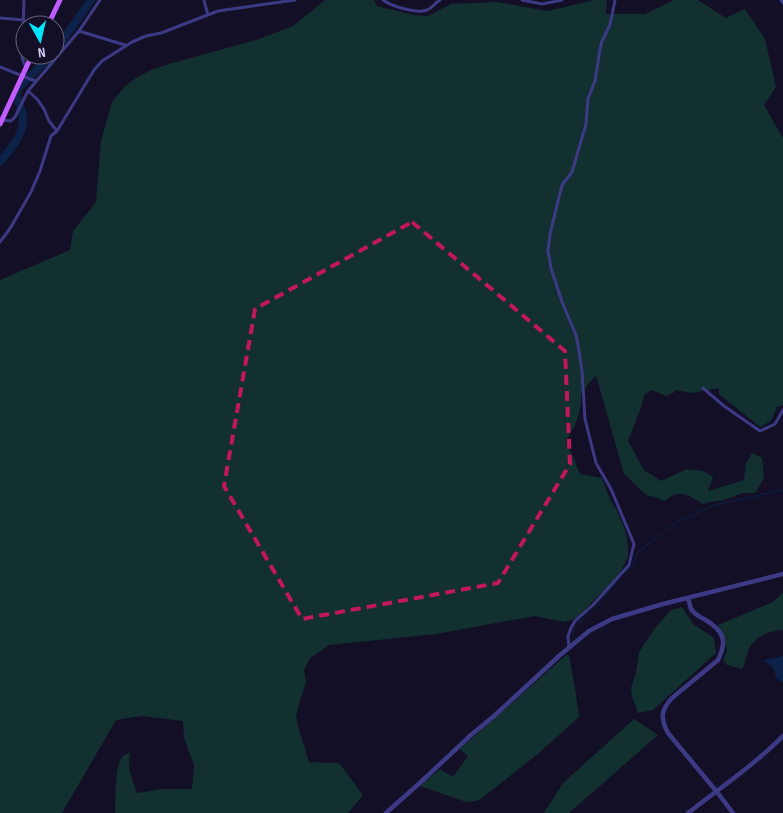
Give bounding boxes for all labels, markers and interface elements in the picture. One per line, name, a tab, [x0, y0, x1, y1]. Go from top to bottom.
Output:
north arrow	[15, 15, 65, 65]
text: N	[37, 43, 47, 61]

